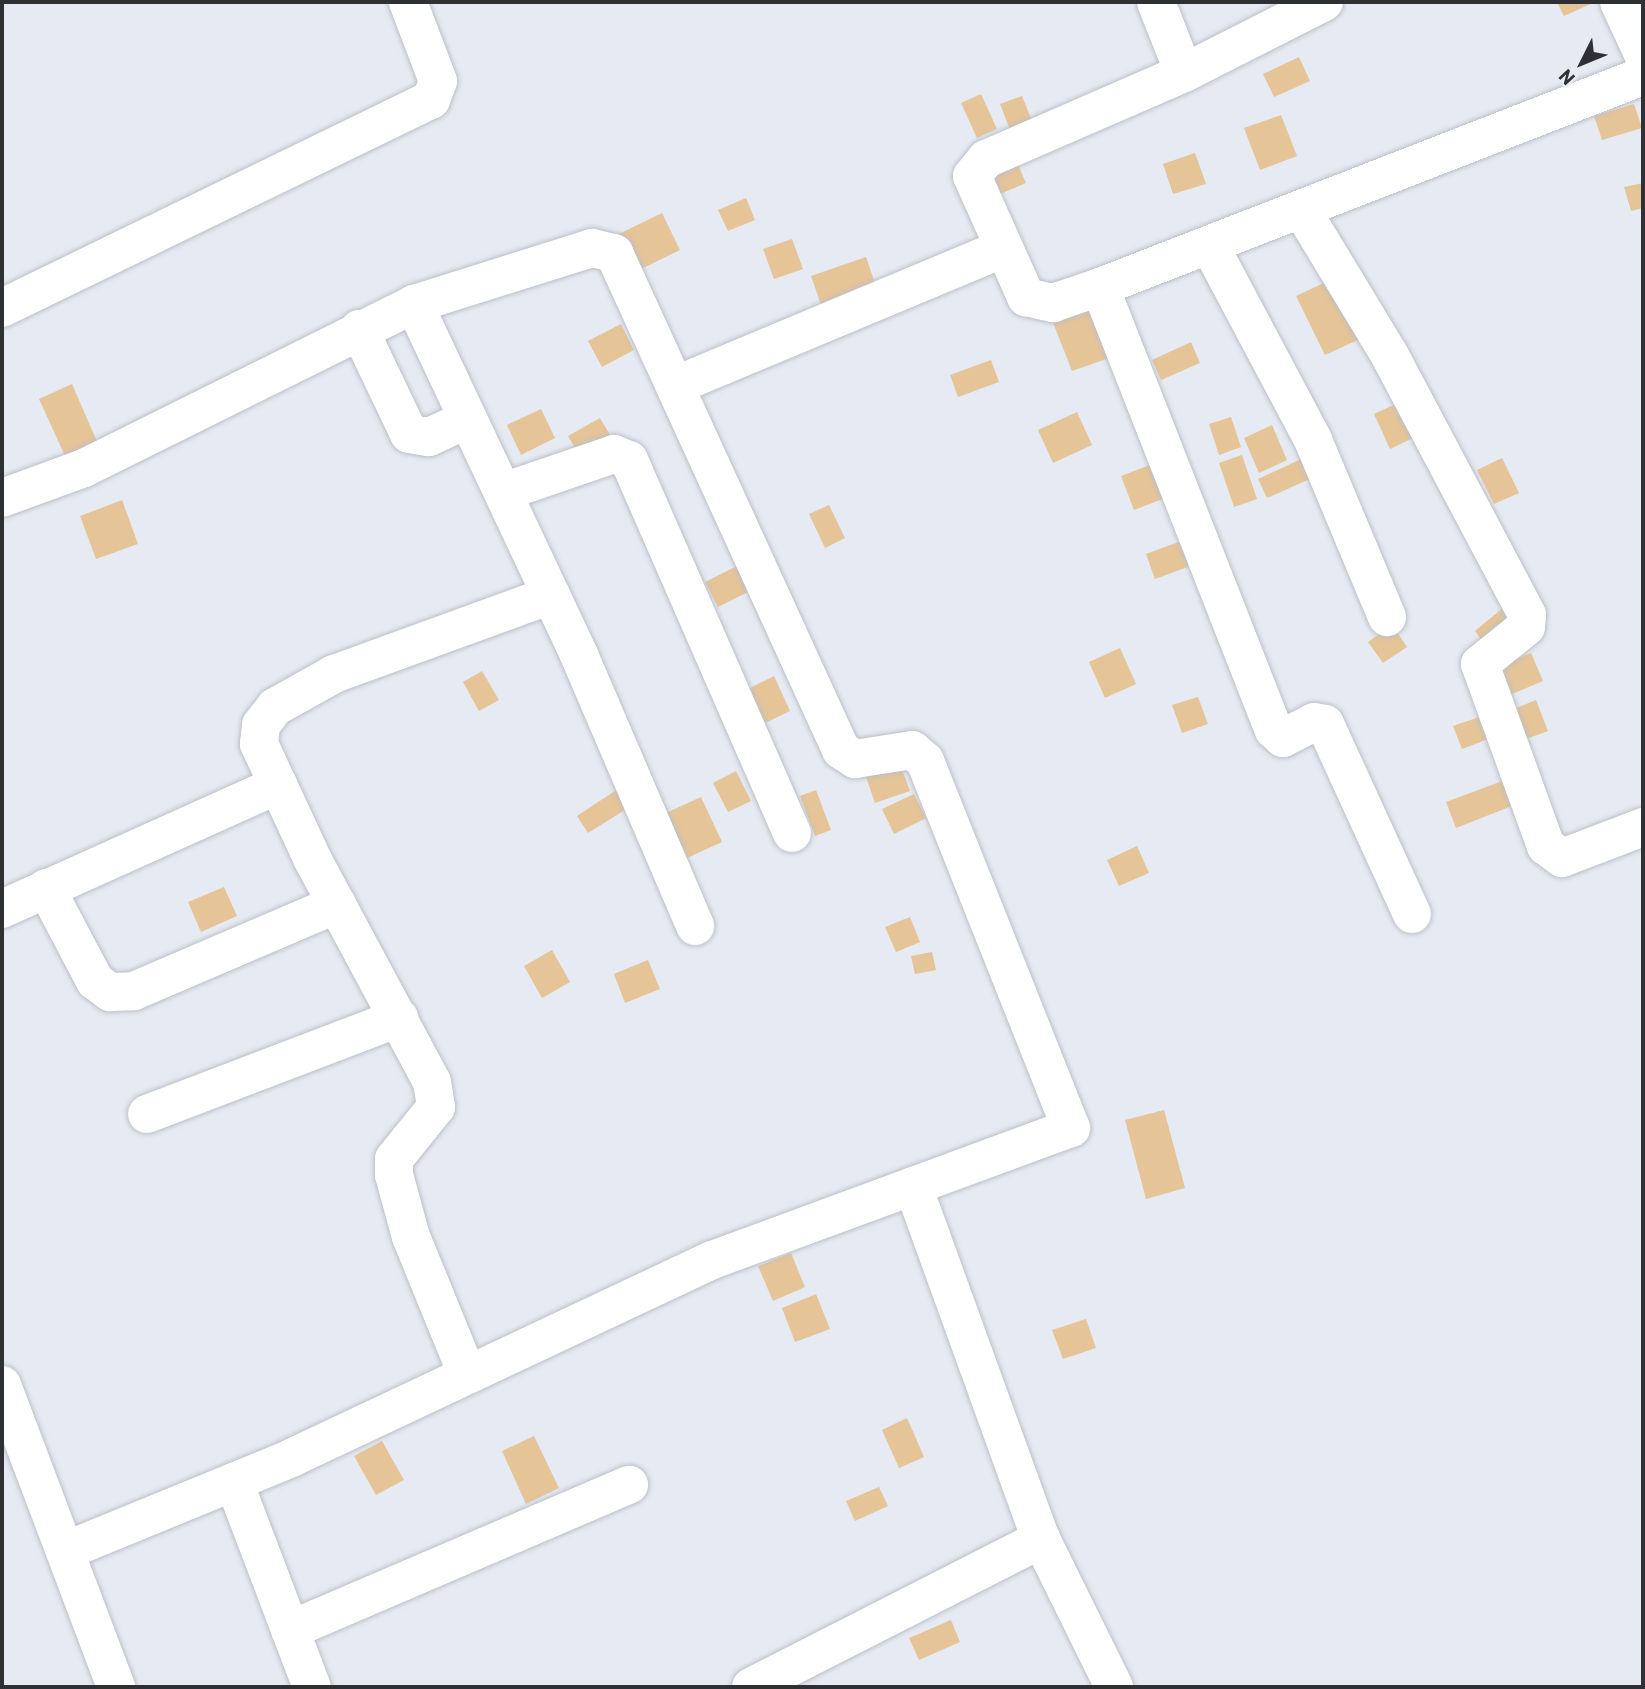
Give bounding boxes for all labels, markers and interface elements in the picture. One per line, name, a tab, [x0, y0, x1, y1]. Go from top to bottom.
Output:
north arrow	[1547, 28, 1617, 98]
text: N	[1554, 65, 1579, 90]

